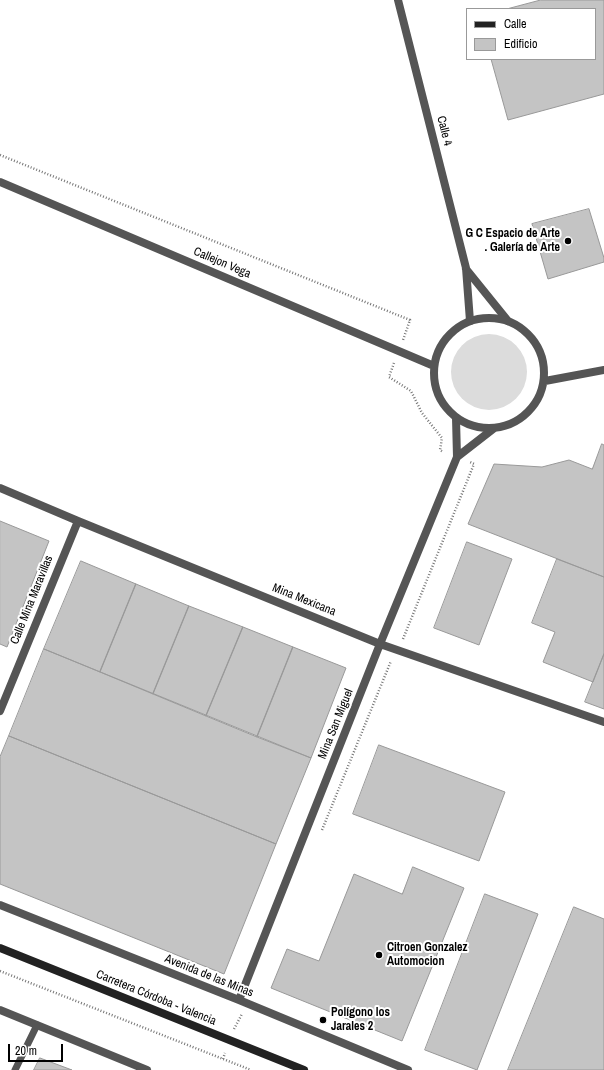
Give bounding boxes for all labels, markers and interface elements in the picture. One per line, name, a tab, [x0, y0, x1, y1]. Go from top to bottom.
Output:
legend	[466, 8, 596, 60]
text: Calle	[504, 16, 526, 32]
text: Edificio	[504, 36, 537, 52]
street label: Calle 4	[433, 114, 455, 148]
place label: G C Espacio de Arte . Galería de Arte	[465, 227, 560, 255]
marker: G C Espacio de Arte . Galería de Arte	[563, 236, 573, 246]
street label: Callejon Vega	[191, 245, 253, 281]
street label: Calle Mina Maravillas	[8, 553, 56, 647]
street label: Mina Mexicana	[270, 581, 338, 619]
street label: Mina San Miguel	[315, 687, 357, 761]
place label: Citroen Gonzalez Automocion	[387, 941, 467, 969]
marker: Citroen Gonzalez Automocion	[374, 950, 384, 960]
street label: Avenida de las Minas	[163, 952, 255, 1000]
street label: Carretera Córdoba - Valencia	[94, 967, 218, 1029]
place label: Polígono los Jarales 2	[331, 1006, 390, 1034]
marker: Polígono los Jarales 2	[318, 1015, 328, 1025]
scale bar	[10, 1036, 65, 1062]
text: 20 m	[15, 1043, 37, 1059]

